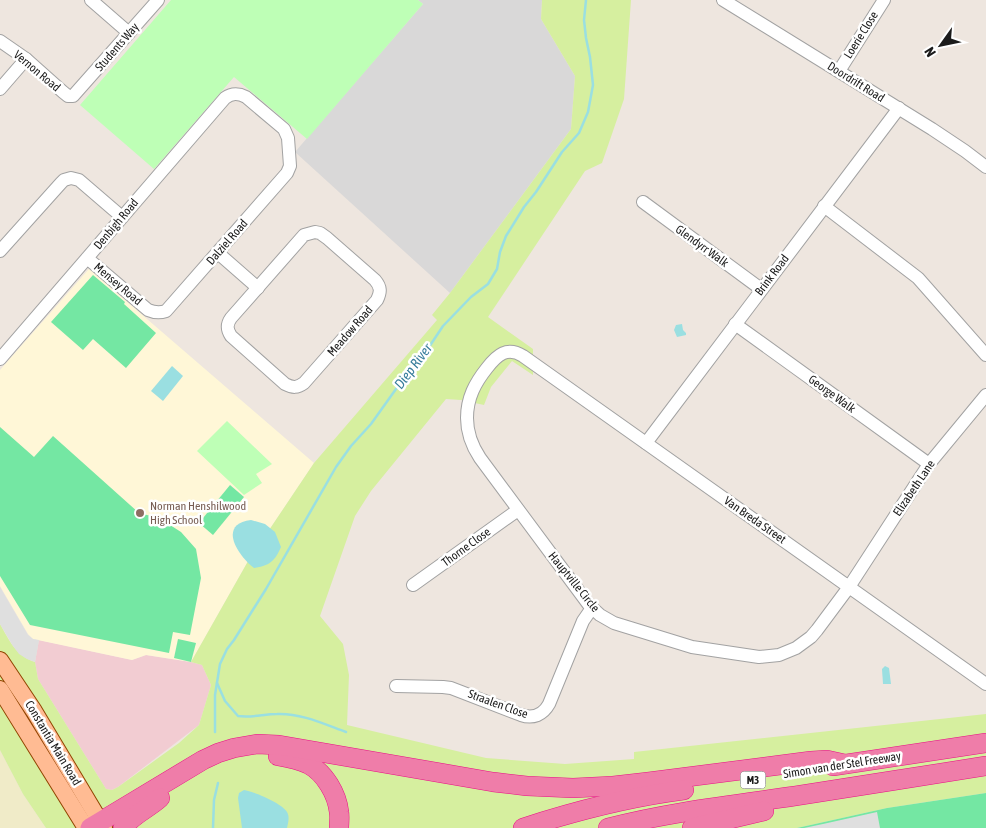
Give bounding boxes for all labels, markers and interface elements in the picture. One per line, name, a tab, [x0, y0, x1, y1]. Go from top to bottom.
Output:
street label: Loerie Close	[841, 9, 881, 61]
street label: Students Way	[92, 20, 142, 74]
north arrow	[916, 20, 966, 70]
text: N	[921, 44, 939, 60]
street label: Vernon Road	[11, 48, 63, 94]
street label: Doordrift Road	[825, 59, 887, 105]
street label: Denbigh Road	[91, 196, 141, 252]
street label: Dalziel Road	[203, 216, 251, 268]
street label: Glendyrr Walk	[673, 222, 732, 270]
street label: Brink Road	[752, 252, 792, 298]
street label: Mensey Road	[91, 260, 145, 308]
street label: Meadow Road	[324, 303, 376, 359]
water label: Diep River	[391, 340, 436, 392]
street label: George Walk	[806, 372, 859, 416]
street label: Elizabeth Lane	[890, 457, 938, 519]
street label: Van Breda Street	[721, 493, 789, 547]
place label: Norman Henshilwood High School	[150, 499, 246, 527]
marker: Norman Henshilwood High School	[134, 507, 146, 519]
street label: Thorne Close	[439, 525, 493, 569]
street label: Hauptville Circle	[546, 549, 602, 615]
street label: Straalen Close	[466, 687, 530, 721]
street label: Constantia Main Road	[22, 698, 84, 788]
street label: Simon van der Stel Freeway	[782, 749, 902, 781]
road number: M3	[740, 772, 766, 788]

